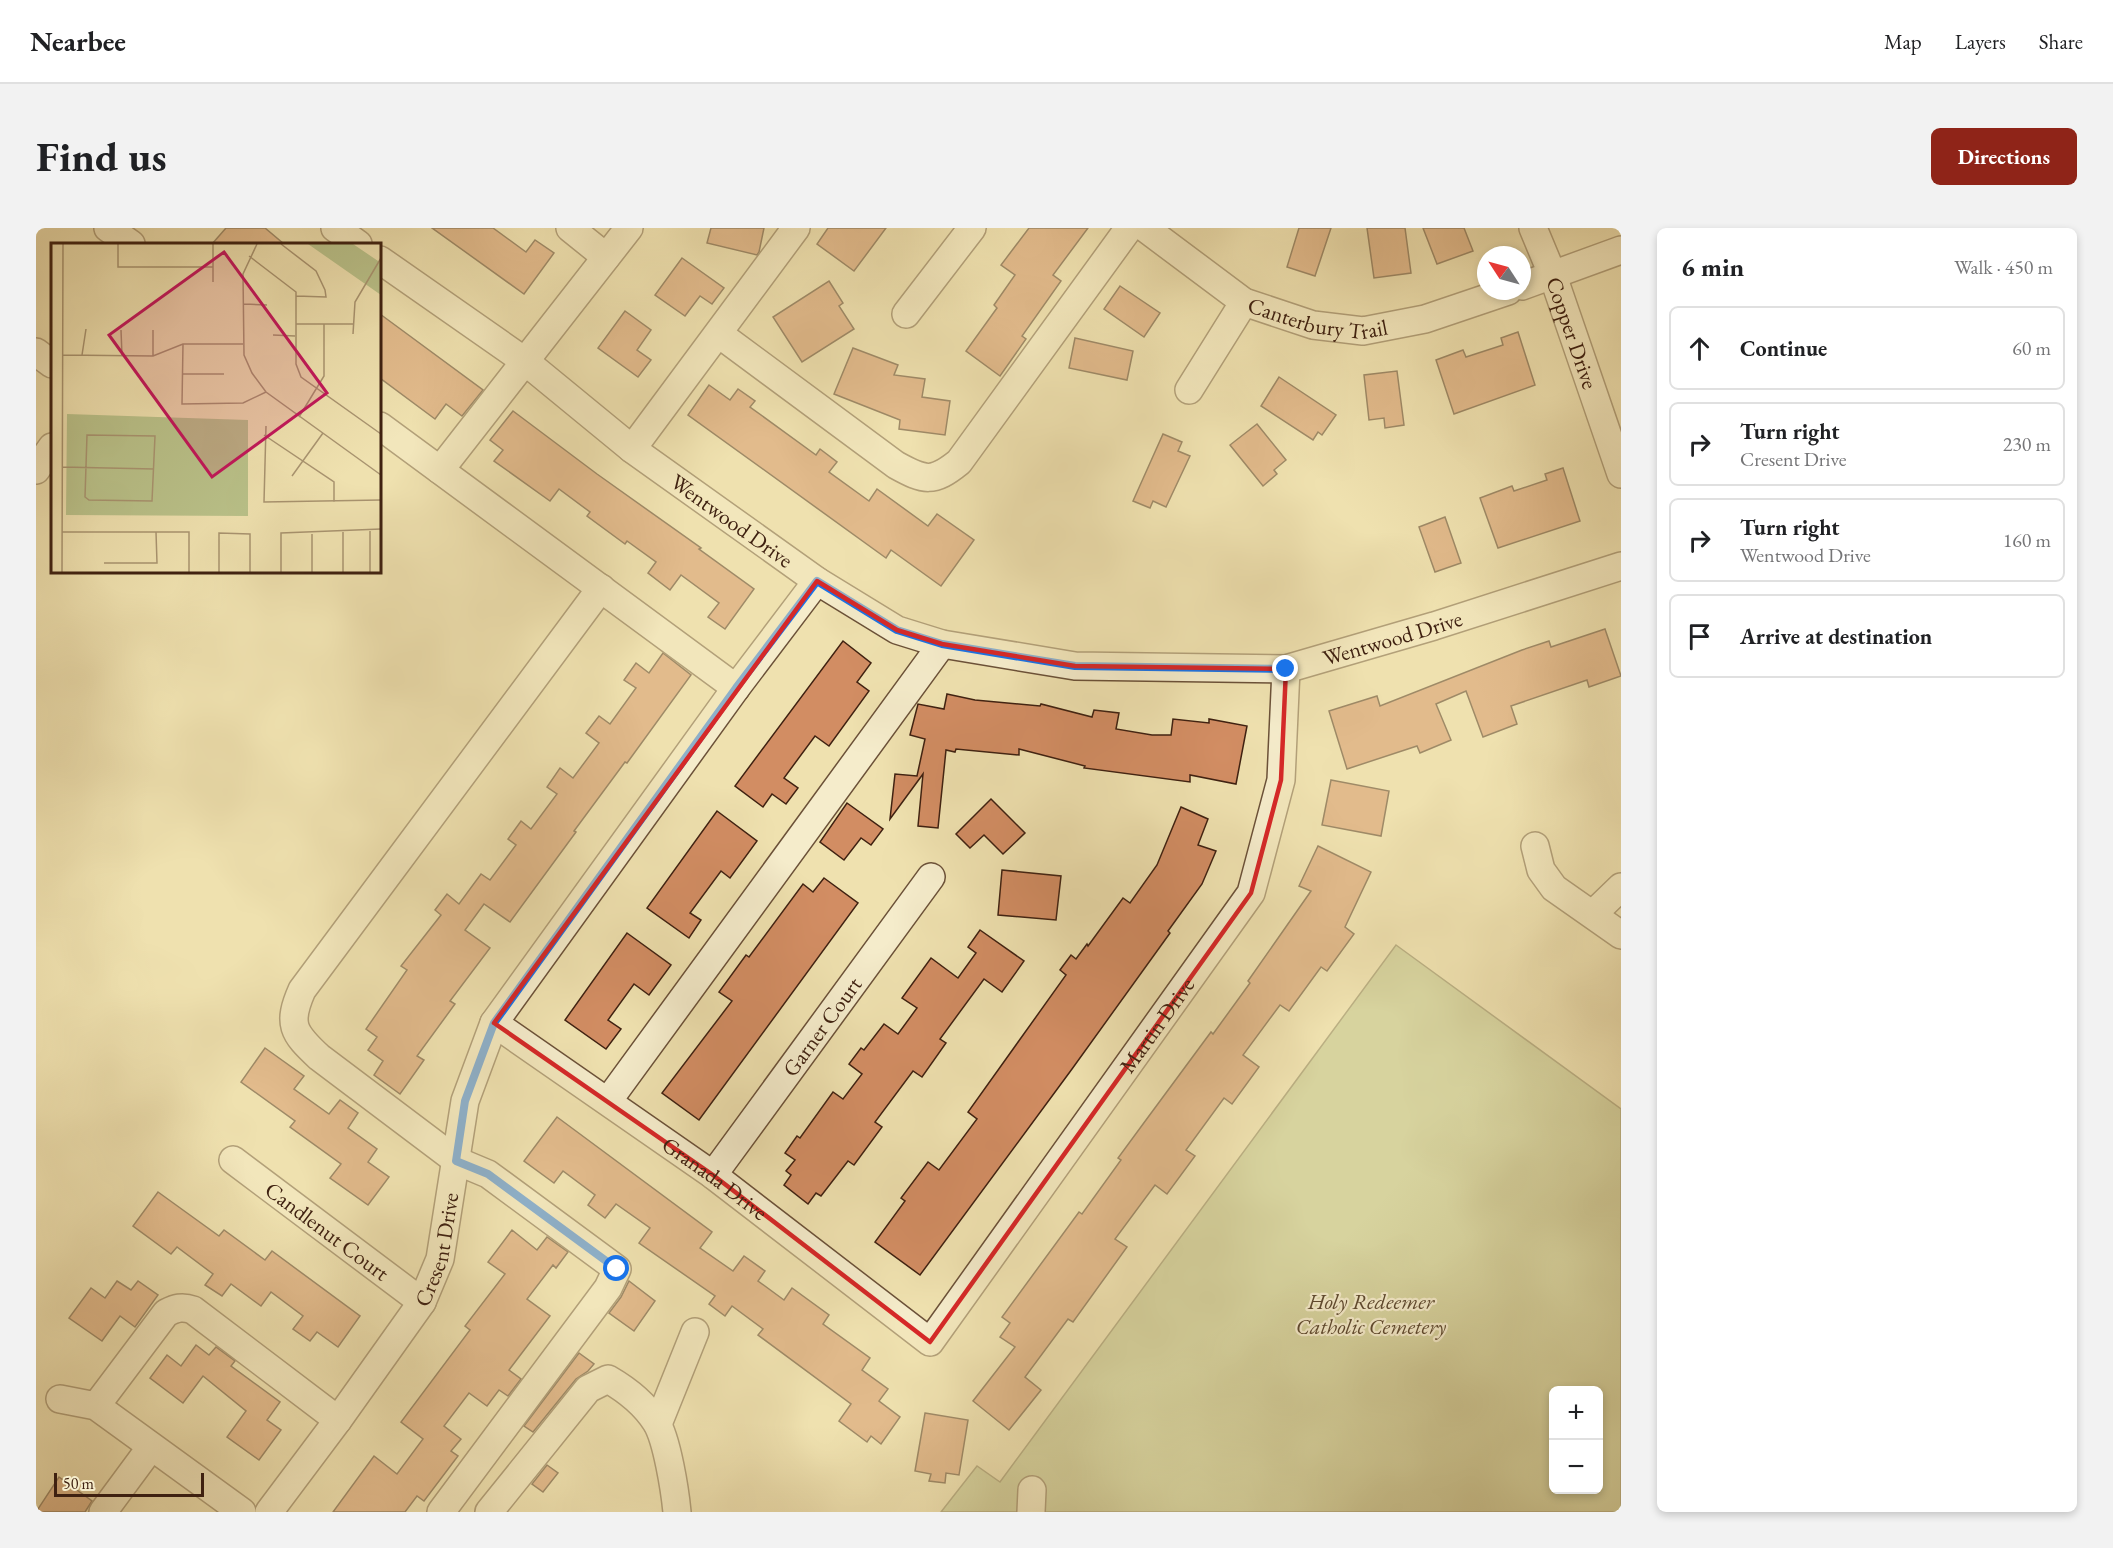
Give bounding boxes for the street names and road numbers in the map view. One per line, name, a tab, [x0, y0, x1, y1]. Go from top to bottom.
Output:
street label: Copper Drive	[1539, 273, 1605, 393]
street label: Canterbury Trail	[1244, 290, 1390, 346]
street label: Wentwood Drive	[665, 467, 799, 575]
street label: Wentwood Drive	[1319, 604, 1466, 673]
street label: Garner Court	[776, 971, 868, 1082]
street label: Martin Drive	[1113, 971, 1201, 1079]
street label: Granada Drive	[656, 1130, 774, 1227]
street label: Candlenut Court	[259, 1175, 395, 1287]
street label: Cresent Drive	[408, 1190, 465, 1311]

